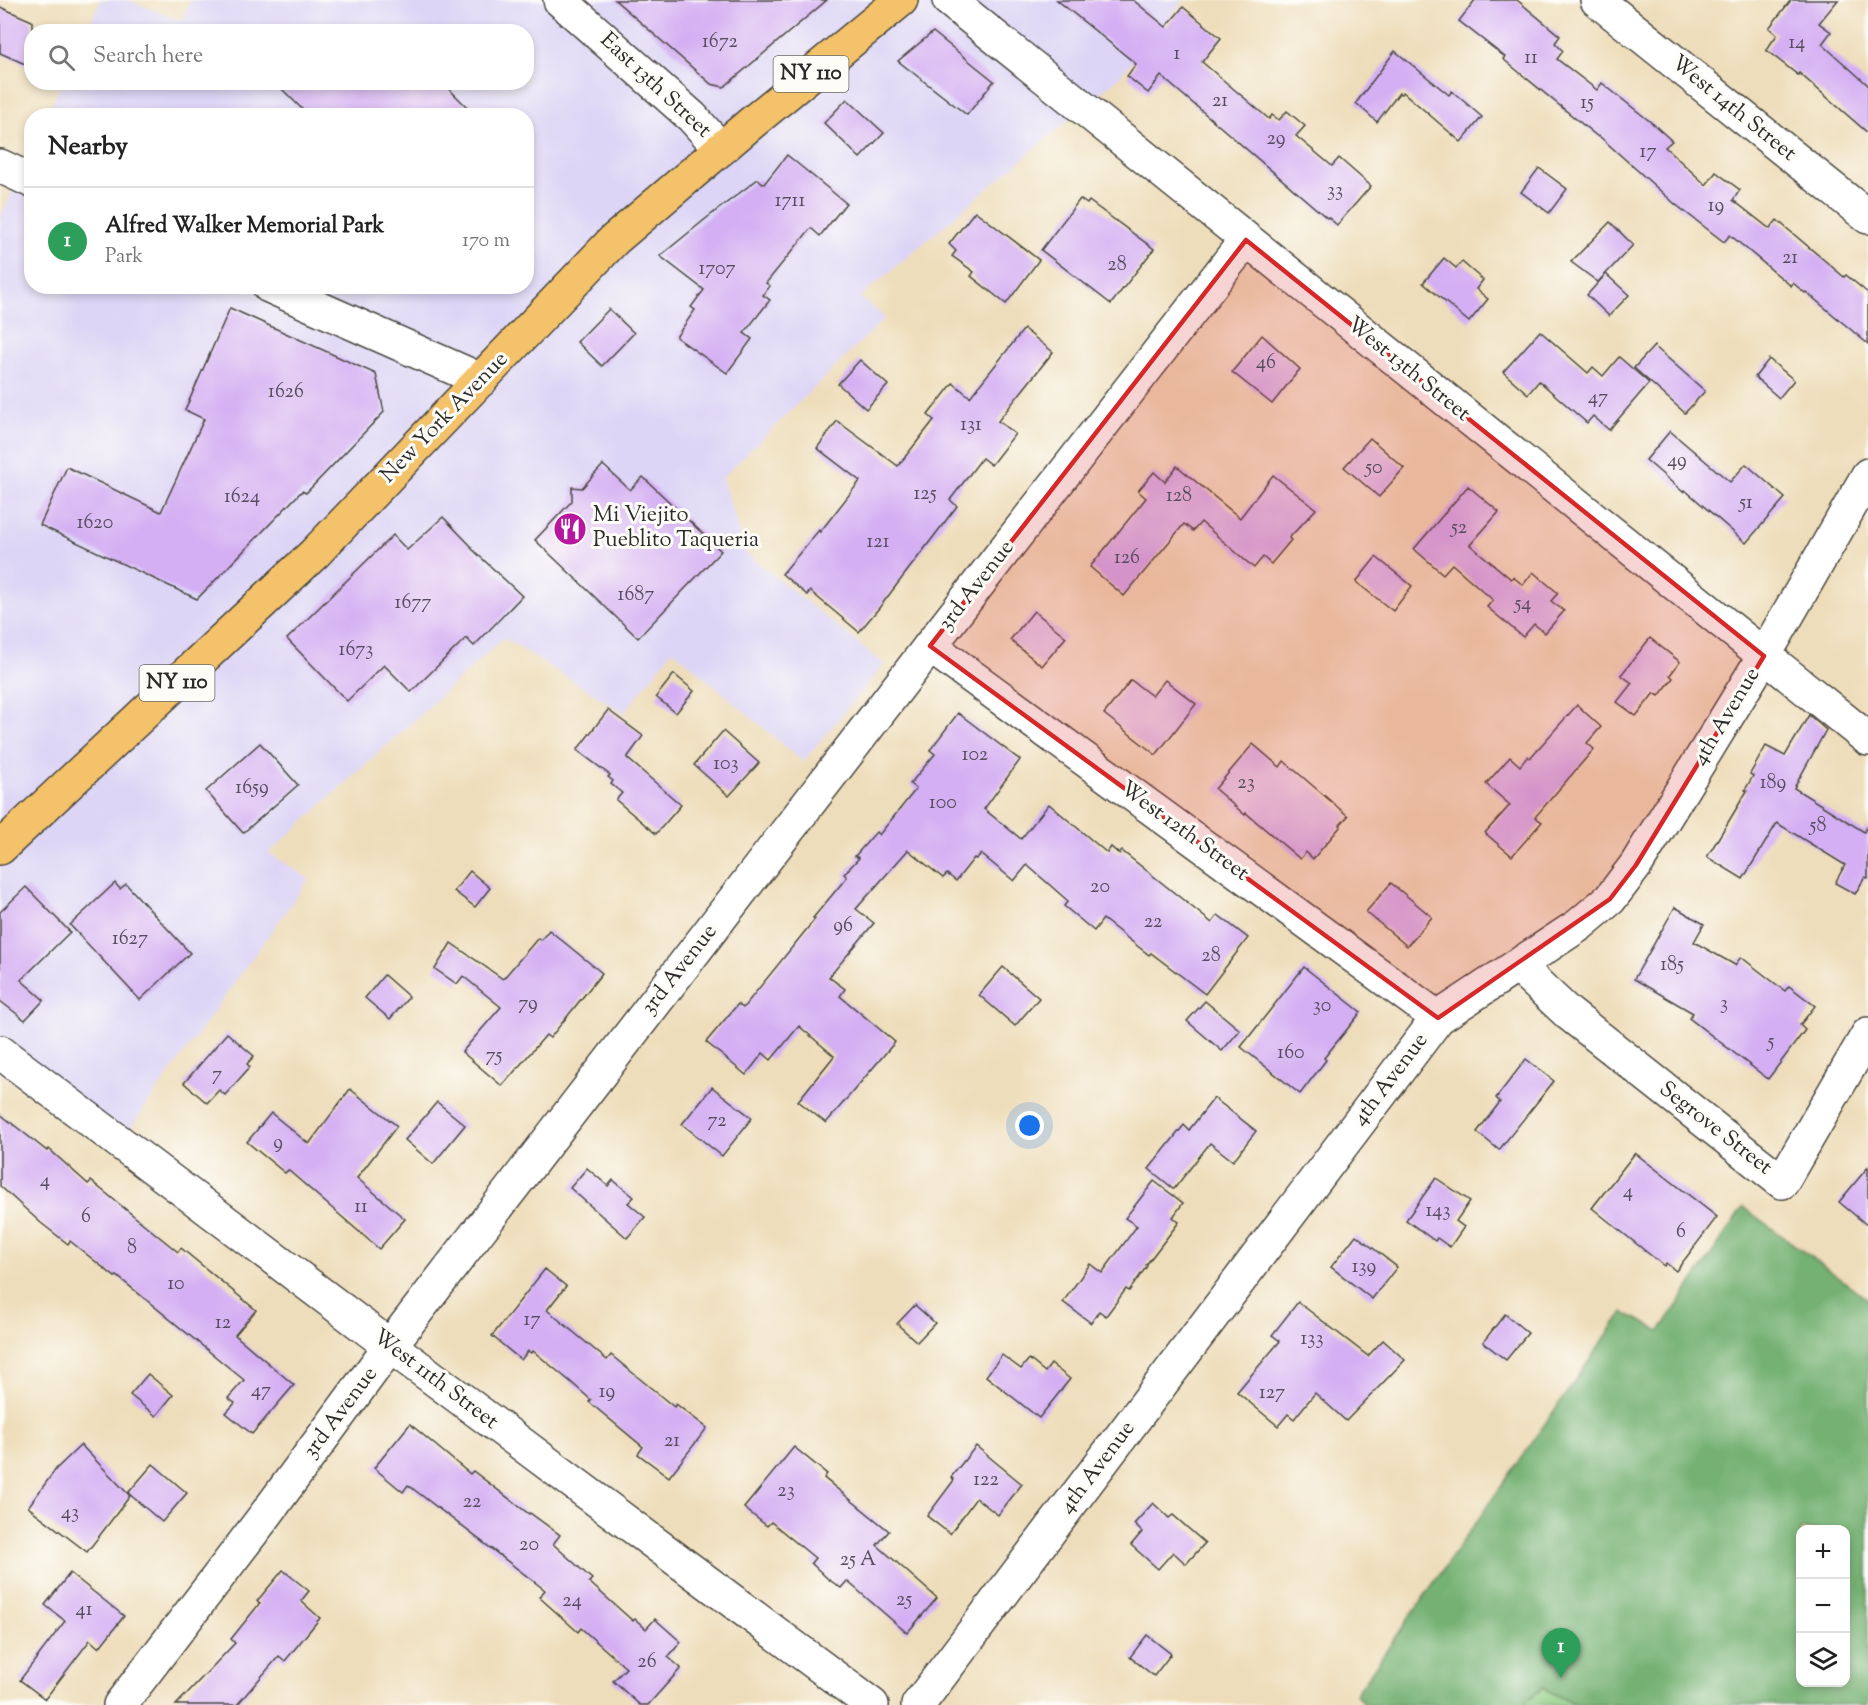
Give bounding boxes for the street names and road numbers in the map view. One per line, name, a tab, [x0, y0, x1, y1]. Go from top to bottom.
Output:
street label: East 13th Street	[592, 26, 718, 147]
street label: West 14th Street	[1663, 48, 1803, 170]
road number: NY 110	[774, 56, 848, 92]
street label: West 13th Street	[1339, 310, 1477, 430]
street label: New York Avenue	[374, 345, 516, 491]
street label: 3rd Avenue	[931, 534, 1023, 638]
street label: 4th Avenue	[1685, 662, 1769, 772]
road number: NY 110	[140, 665, 214, 701]
street label: West 12th Street	[1113, 774, 1256, 890]
street label: 3rd Avenue	[634, 918, 726, 1022]
street label: 4th Avenue	[1345, 1027, 1437, 1133]
street label: Segrove Street	[1651, 1074, 1779, 1184]
street label: West 11th Street	[365, 1322, 505, 1438]
street label: 3rd Avenue	[296, 1360, 386, 1466]
street label: 4th Avenue	[1052, 1415, 1144, 1521]

